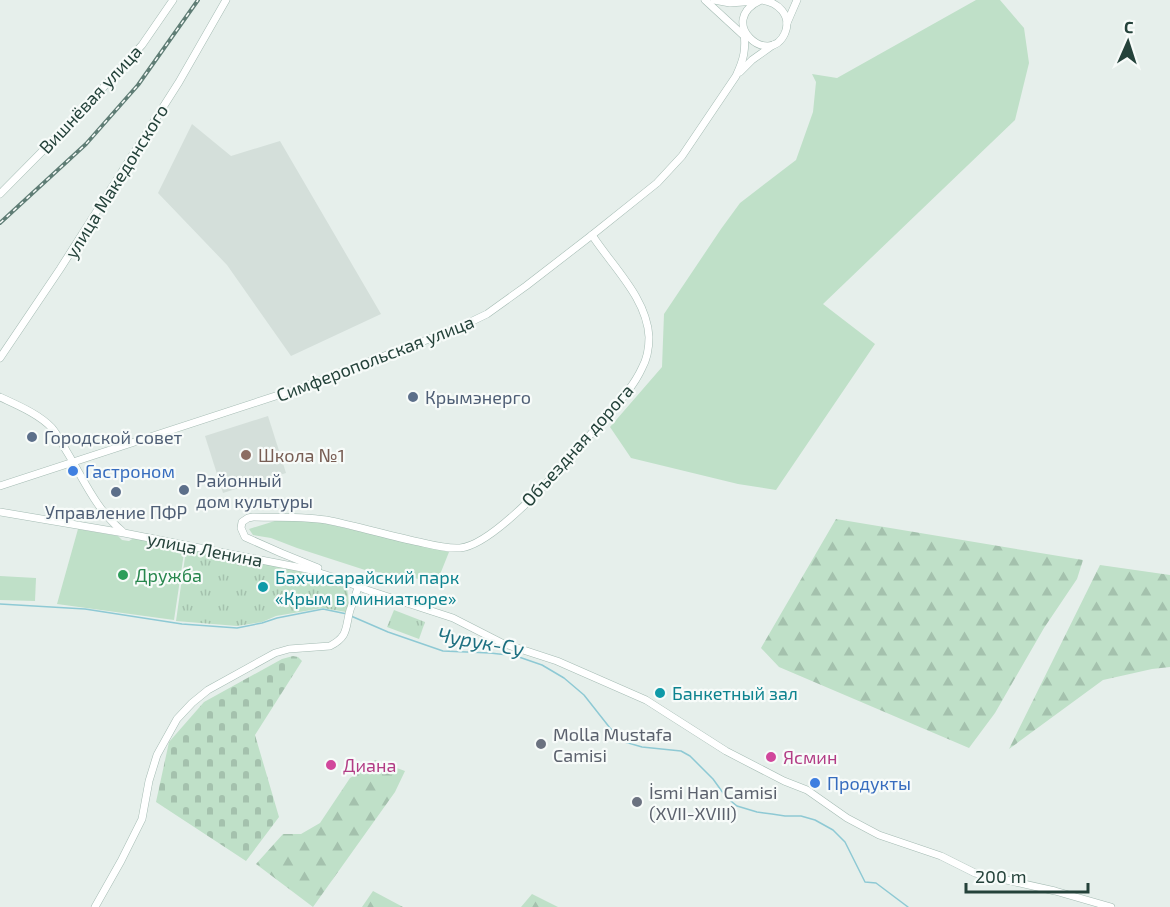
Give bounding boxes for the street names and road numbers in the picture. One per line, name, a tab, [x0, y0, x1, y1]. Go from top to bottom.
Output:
street label: Вишнёвая улица	[34, 40, 146, 158]
street label: улица Македонского	[60, 100, 172, 262]
street label: Симферопольская улица	[273, 310, 477, 406]
street label: Объездная дорога	[516, 379, 638, 511]
street label: улица Ленина	[145, 527, 265, 571]

